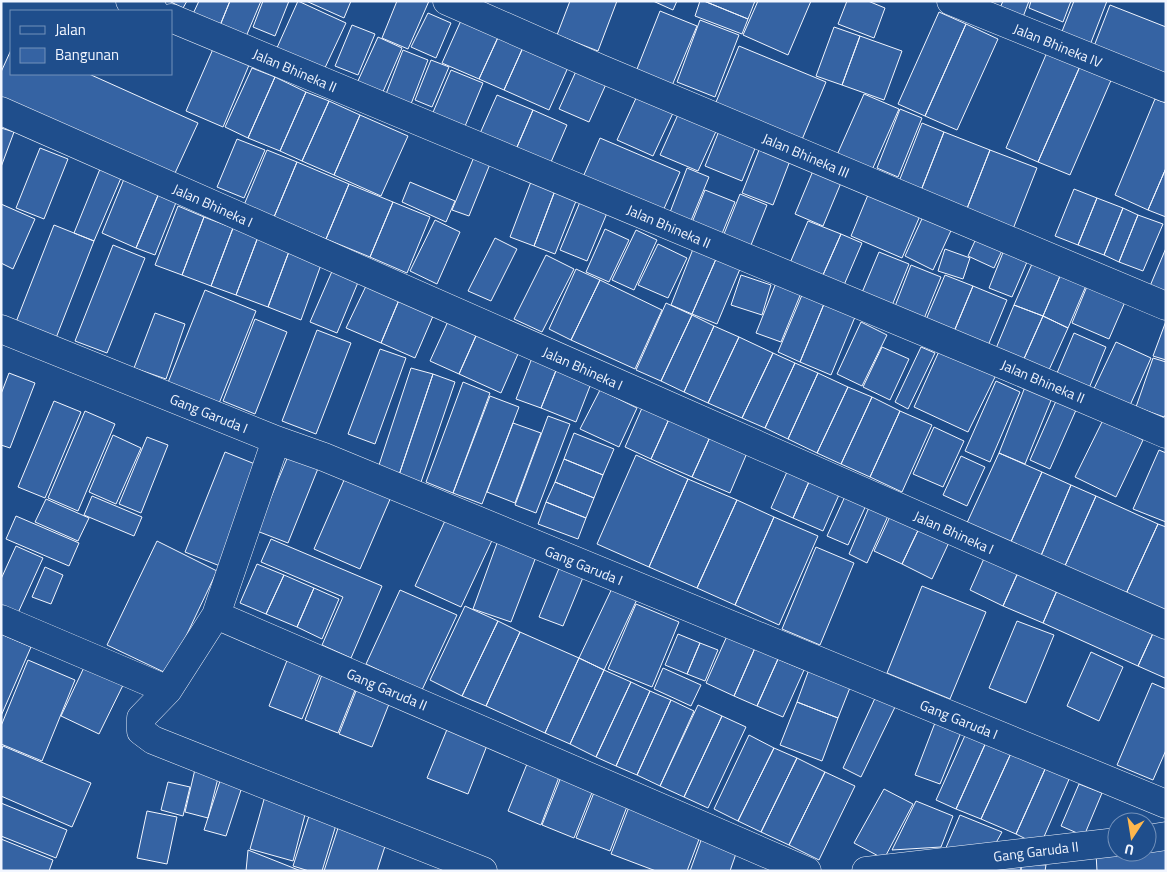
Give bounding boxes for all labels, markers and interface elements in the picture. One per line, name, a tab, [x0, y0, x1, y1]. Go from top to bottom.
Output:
legend	[10, 10, 172, 75]
text: Jalan	[55, 18, 86, 41]
street label: Jalan Bhineka IV	[1010, 18, 1106, 72]
text: Bangunan	[55, 43, 119, 66]
street label: Jalan Bhineka II	[250, 43, 340, 97]
street label: Jalan Bhineka III	[759, 127, 853, 183]
street label: Jalan Bhineka I	[169, 178, 257, 232]
street label: Jalan Bhineka II	[624, 199, 714, 253]
street label: Jalan Bhineka I	[539, 341, 627, 395]
street label: Jalan Bhineka II	[998, 354, 1088, 408]
street label: Gang Garuda I	[167, 388, 251, 438]
street label: Jalan Bhineka I	[910, 505, 998, 559]
street label: Gang Garuda I	[542, 540, 626, 590]
street label: Gang Garuda II	[343, 663, 431, 715]
street label: Gang Garuda I	[917, 694, 1001, 744]
north arrow	[1107, 812, 1157, 862]
street label: Gang Garuda II	[992, 835, 1080, 867]
text: U	[1123, 839, 1136, 861]

